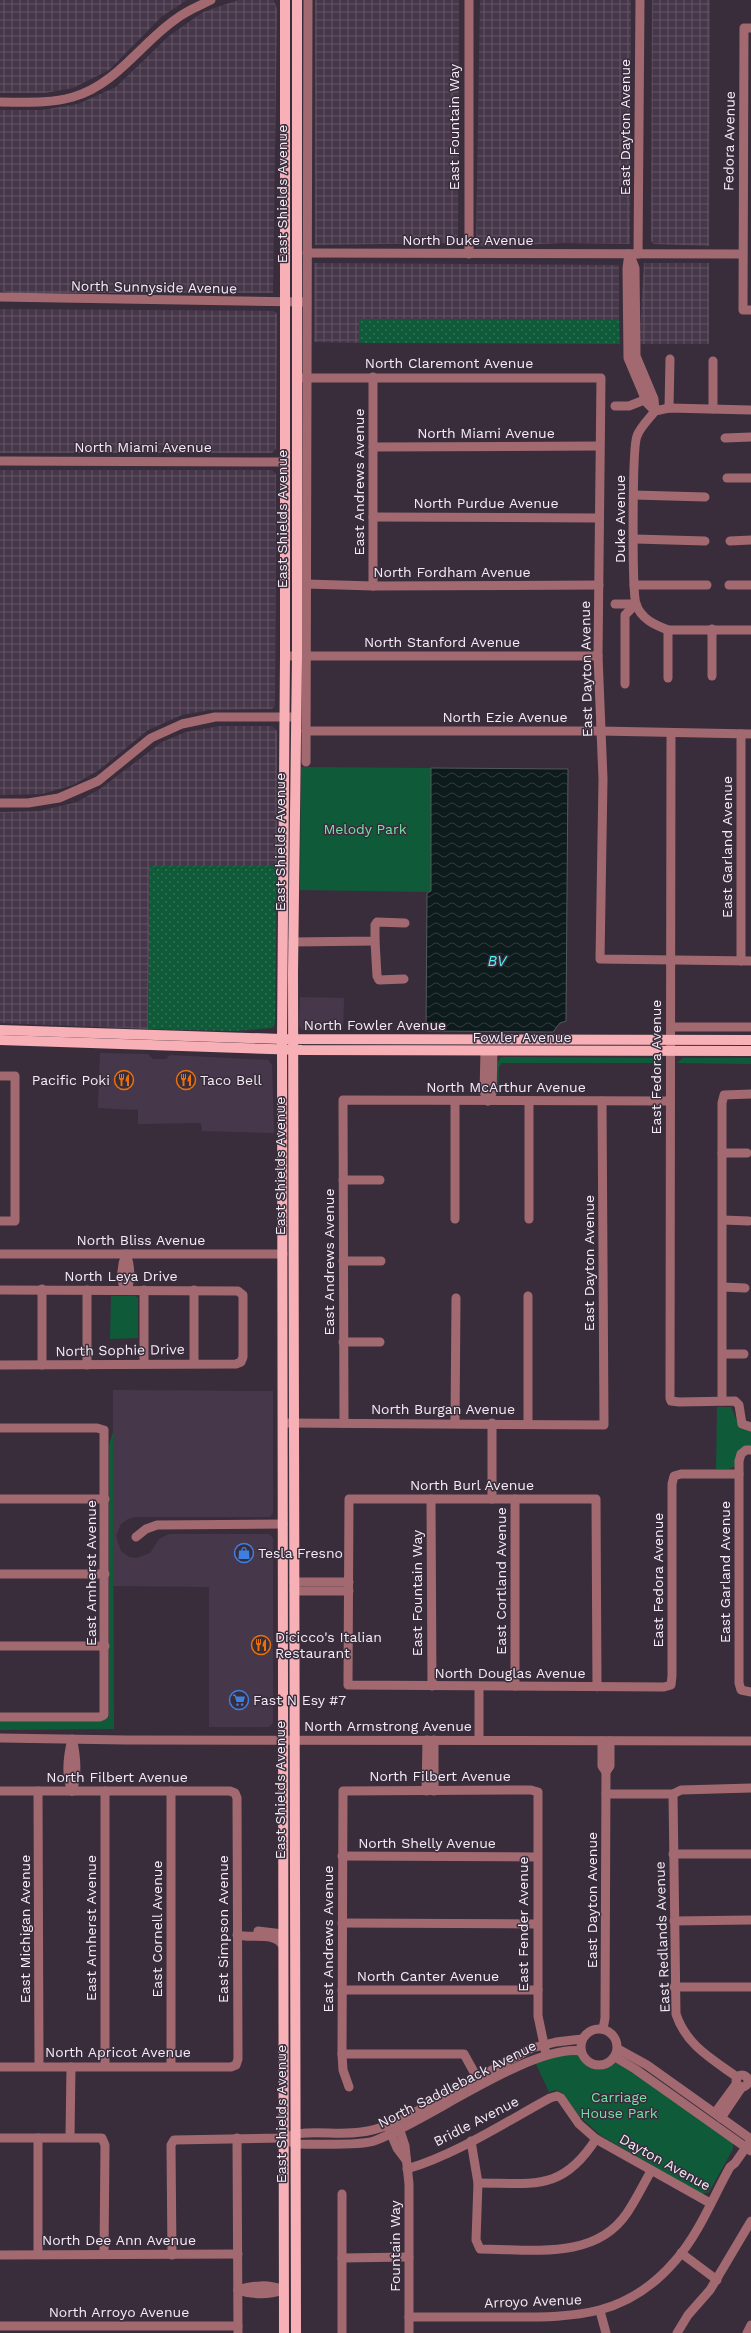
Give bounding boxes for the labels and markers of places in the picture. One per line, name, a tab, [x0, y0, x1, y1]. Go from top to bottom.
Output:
restaurant icon: Pacific Poki	[113, 1069, 135, 1091]
restaurant icon: Taco Bell	[175, 1069, 197, 1091]
place label: Pacific Poki	[32, 1072, 110, 1088]
place label: Taco Bell	[200, 1072, 262, 1088]
shop icon: Tesla Fresno	[233, 1542, 255, 1564]
place label: Tesla Fresno	[258, 1545, 343, 1561]
place label: Dicicco's Italian Restaurant	[275, 1629, 382, 1661]
restaurant icon: Dicicco's Italian Restaurant	[250, 1634, 272, 1656]
supermarket icon: Fast N Esy #7	[228, 1689, 250, 1711]
place label: Fast N Esy #7	[253, 1692, 346, 1708]

